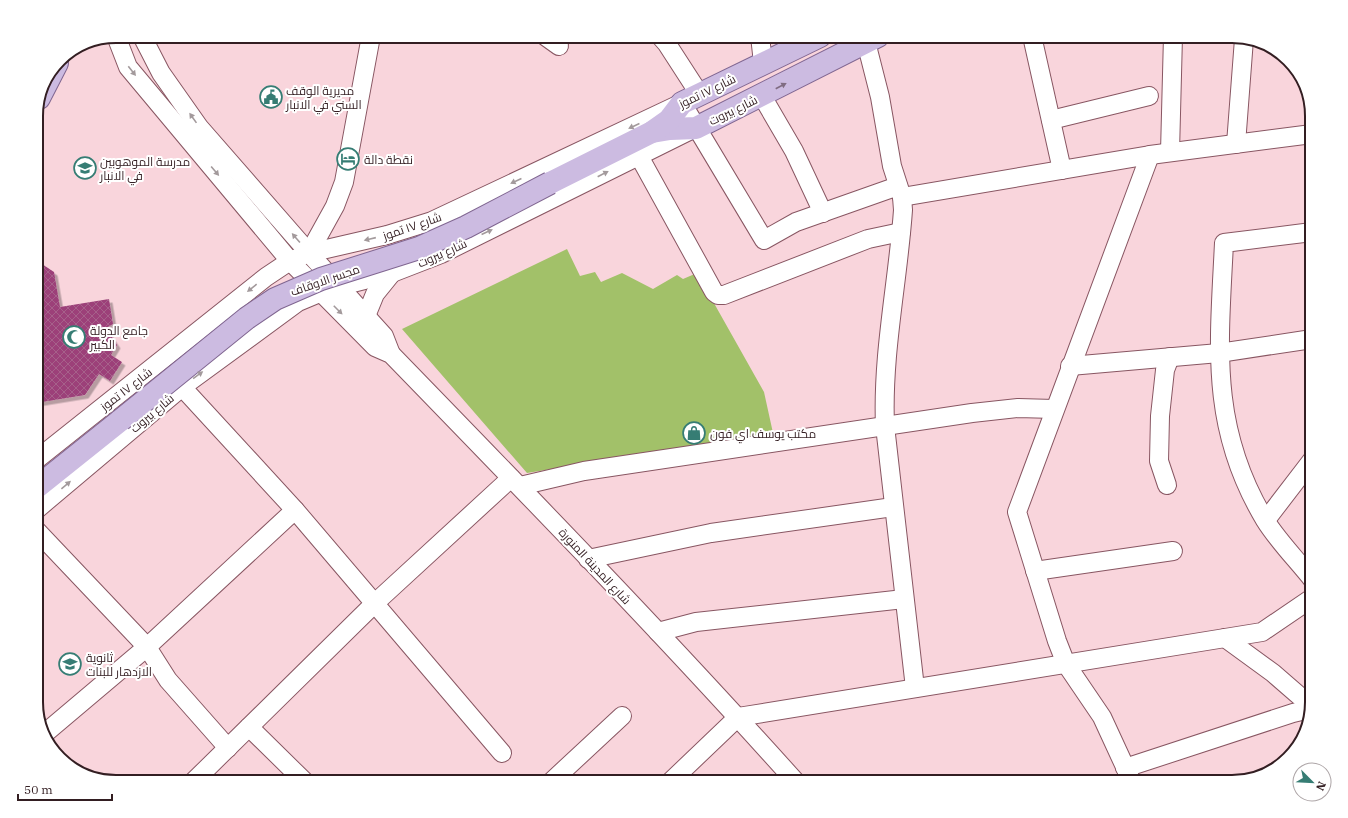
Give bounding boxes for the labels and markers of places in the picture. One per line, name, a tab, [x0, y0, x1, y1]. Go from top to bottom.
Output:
place label: مديرية الوقف السني في الانبار	[285, 83, 362, 115]
public building icon: مديرية الوقف السني في الانبار	[258, 84, 284, 110]
hotel icon: نقطة دالة	[335, 146, 361, 172]
place label: نقطة دالة	[364, 152, 413, 167]
place label: مدرسة الموهوبين في الانبار	[99, 154, 190, 186]
school or university icon: مدرسة الموهوبين في الانبار	[72, 155, 98, 181]
place label: جامع الدولة الكبير	[89, 323, 148, 352]
mosque icon: جامع الدولة الكبير	[61, 324, 87, 350]
shop icon: مكتب يوسف اي فون	[681, 420, 707, 446]
place label: مكتب يوسف اي فون	[710, 426, 816, 444]
place label: ثانوية الازدهار للبنات	[86, 650, 152, 679]
school or university icon: ثانوية الازدهار للبنات	[57, 651, 83, 677]

